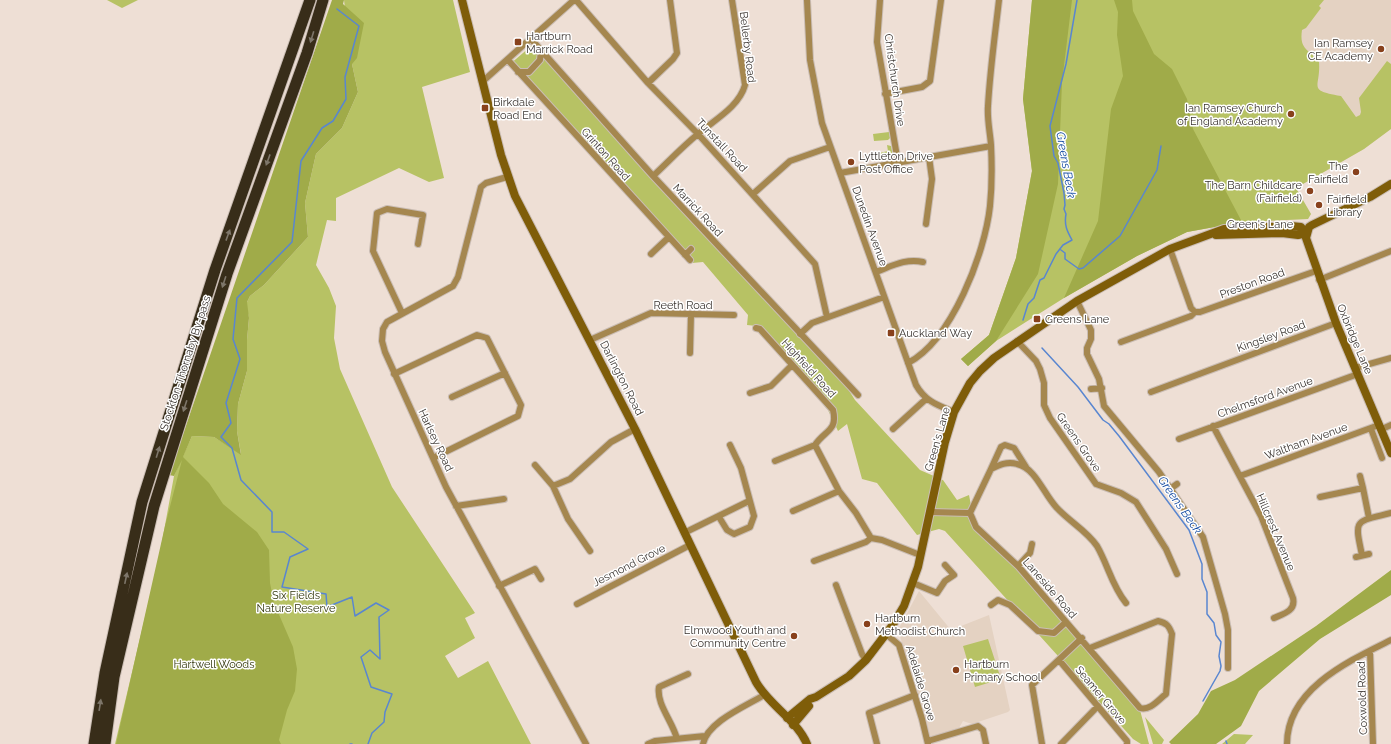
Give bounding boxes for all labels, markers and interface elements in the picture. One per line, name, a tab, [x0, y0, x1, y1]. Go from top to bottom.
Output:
street label: Bellerby Road	[737, 11, 758, 84]
place label: Hartburn Marrick Road	[526, 30, 593, 56]
one-way arrow	[309, 32, 315, 44]
street label: Christchurch Drive	[882, 33, 908, 128]
marker: Hartburn Marrick Road	[513, 37, 523, 47]
place label: Ian Ramsey CE Academy	[1308, 37, 1373, 63]
marker: Ian Ramsey CE Academy	[1376, 44, 1386, 54]
place label: Birkdale Road End	[493, 96, 542, 122]
place label: Ian Ramsey Church of England Academy	[1177, 102, 1283, 128]
marker: Birkdale Road End	[480, 103, 490, 113]
marker: Ian Ramsey Church of England Academy	[1286, 109, 1296, 119]
street label: Tunstall Road	[693, 116, 750, 175]
street label: Grinton Road	[579, 125, 633, 183]
water label: Greens Beck	[1053, 131, 1079, 200]
place label: Lyttleton Drive Post Office	[859, 150, 933, 176]
one-way arrow	[265, 154, 271, 166]
marker: Lyttleton Drive Post Office	[846, 157, 856, 167]
place label: The Fairfield	[1308, 160, 1349, 186]
marker: The Fairfield	[1351, 167, 1361, 177]
place label: The Barn Childcare (Fairfield)	[1205, 179, 1303, 205]
street label: Marrick Road	[670, 181, 725, 239]
street label: Dunedin Avenue	[849, 184, 890, 268]
marker: The Barn Childcare (Fairfield)	[1305, 186, 1315, 196]
place label: Fairfield Library	[1327, 193, 1367, 219]
marker: Fairfield Library	[1314, 200, 1324, 210]
street label: Green's Lane	[1227, 218, 1294, 231]
one-way arrow	[225, 229, 231, 241]
street label: Preston Road	[1218, 266, 1287, 301]
one-way arrow	[221, 276, 227, 288]
street label: Stockton-Thornaby By-pass	[157, 294, 213, 432]
street label: Reeth Road	[653, 299, 713, 312]
street label: Oxbridge Lane	[1334, 302, 1375, 377]
place label: Greens Lane	[1045, 313, 1110, 326]
marker: Greens Lane	[1032, 314, 1042, 324]
street label: Kingsley Road	[1235, 318, 1307, 355]
place label: Auckland Way	[899, 327, 972, 340]
marker: Auckland Way	[886, 328, 896, 338]
street label: Highfield Road	[779, 336, 839, 401]
street label: Darlington Road	[597, 339, 646, 418]
street label: Chelmsford Avenue	[1216, 374, 1315, 421]
one-way arrow	[182, 400, 188, 412]
street label: Green's Lane	[922, 405, 953, 473]
street label: Harlsey Road	[415, 407, 456, 474]
street label: Greens Grove	[1053, 410, 1104, 475]
street label: Waltham Avenue	[1263, 420, 1350, 462]
one-way arrow	[155, 446, 161, 458]
water label: Greens Beck	[1155, 473, 1205, 537]
street label: Hillcrest Avenue	[1253, 492, 1298, 573]
street label: Jesmond Grove	[591, 541, 668, 589]
street label: Laneside Road	[1020, 556, 1079, 621]
one-way arrow	[123, 572, 129, 584]
park label: Six Fields Nature Reserve	[257, 589, 336, 615]
place label: Hartburn Methodist Church	[875, 612, 965, 638]
marker: Hartburn Methodist Church	[862, 619, 872, 629]
place label: Elmwood Youth and Community Centre	[684, 624, 787, 650]
marker: Elmwood Youth and Community Centre	[789, 631, 799, 641]
street label: Adelaide Grove	[903, 644, 938, 723]
park label: Hartwell Woods	[174, 658, 254, 671]
place label: Hartburn Primary School	[964, 658, 1041, 684]
street label: Coxwold Road	[1355, 661, 1370, 735]
street label: Seamer Grove	[1072, 664, 1129, 728]
marker: Hartburn Primary School	[951, 665, 961, 675]
one-way arrow	[97, 699, 103, 712]

